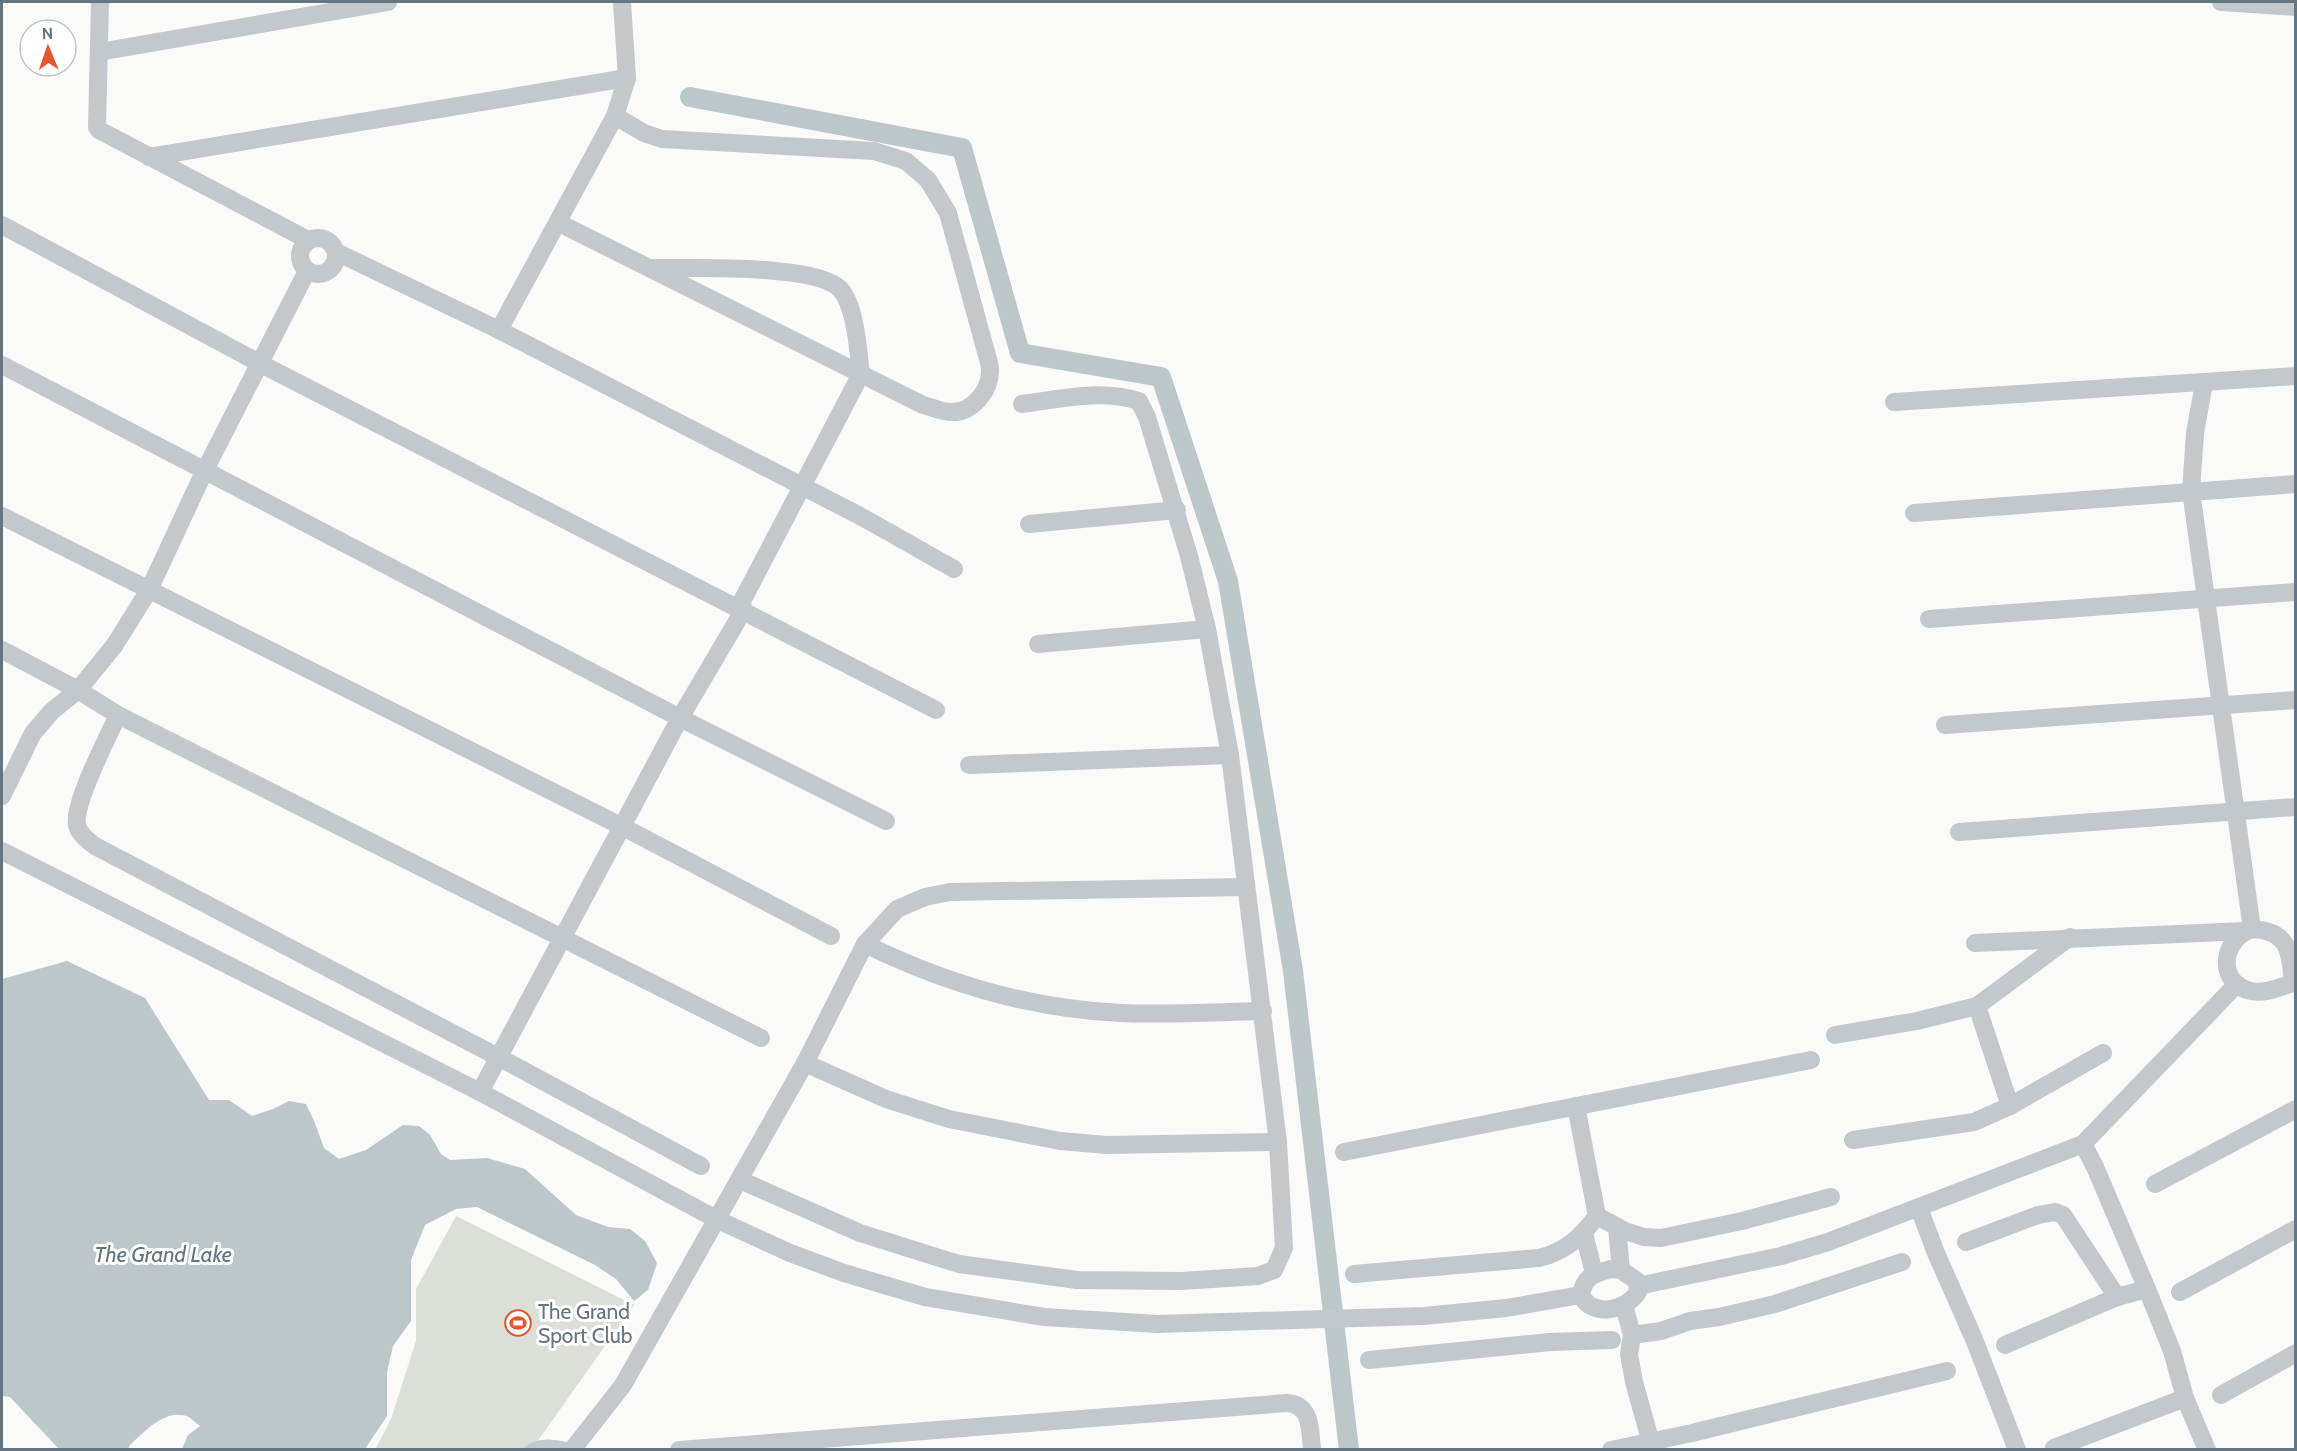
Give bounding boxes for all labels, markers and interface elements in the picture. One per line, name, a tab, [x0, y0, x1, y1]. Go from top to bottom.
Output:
north arrow	[18, 18, 78, 78]
text: N	[42, 24, 53, 43]
water label: The Grand Lake	[94, 1241, 232, 1268]
place label: The Grand Sport Club	[538, 1299, 632, 1348]
sports icon: The Grand Sport Club	[503, 1308, 533, 1338]

